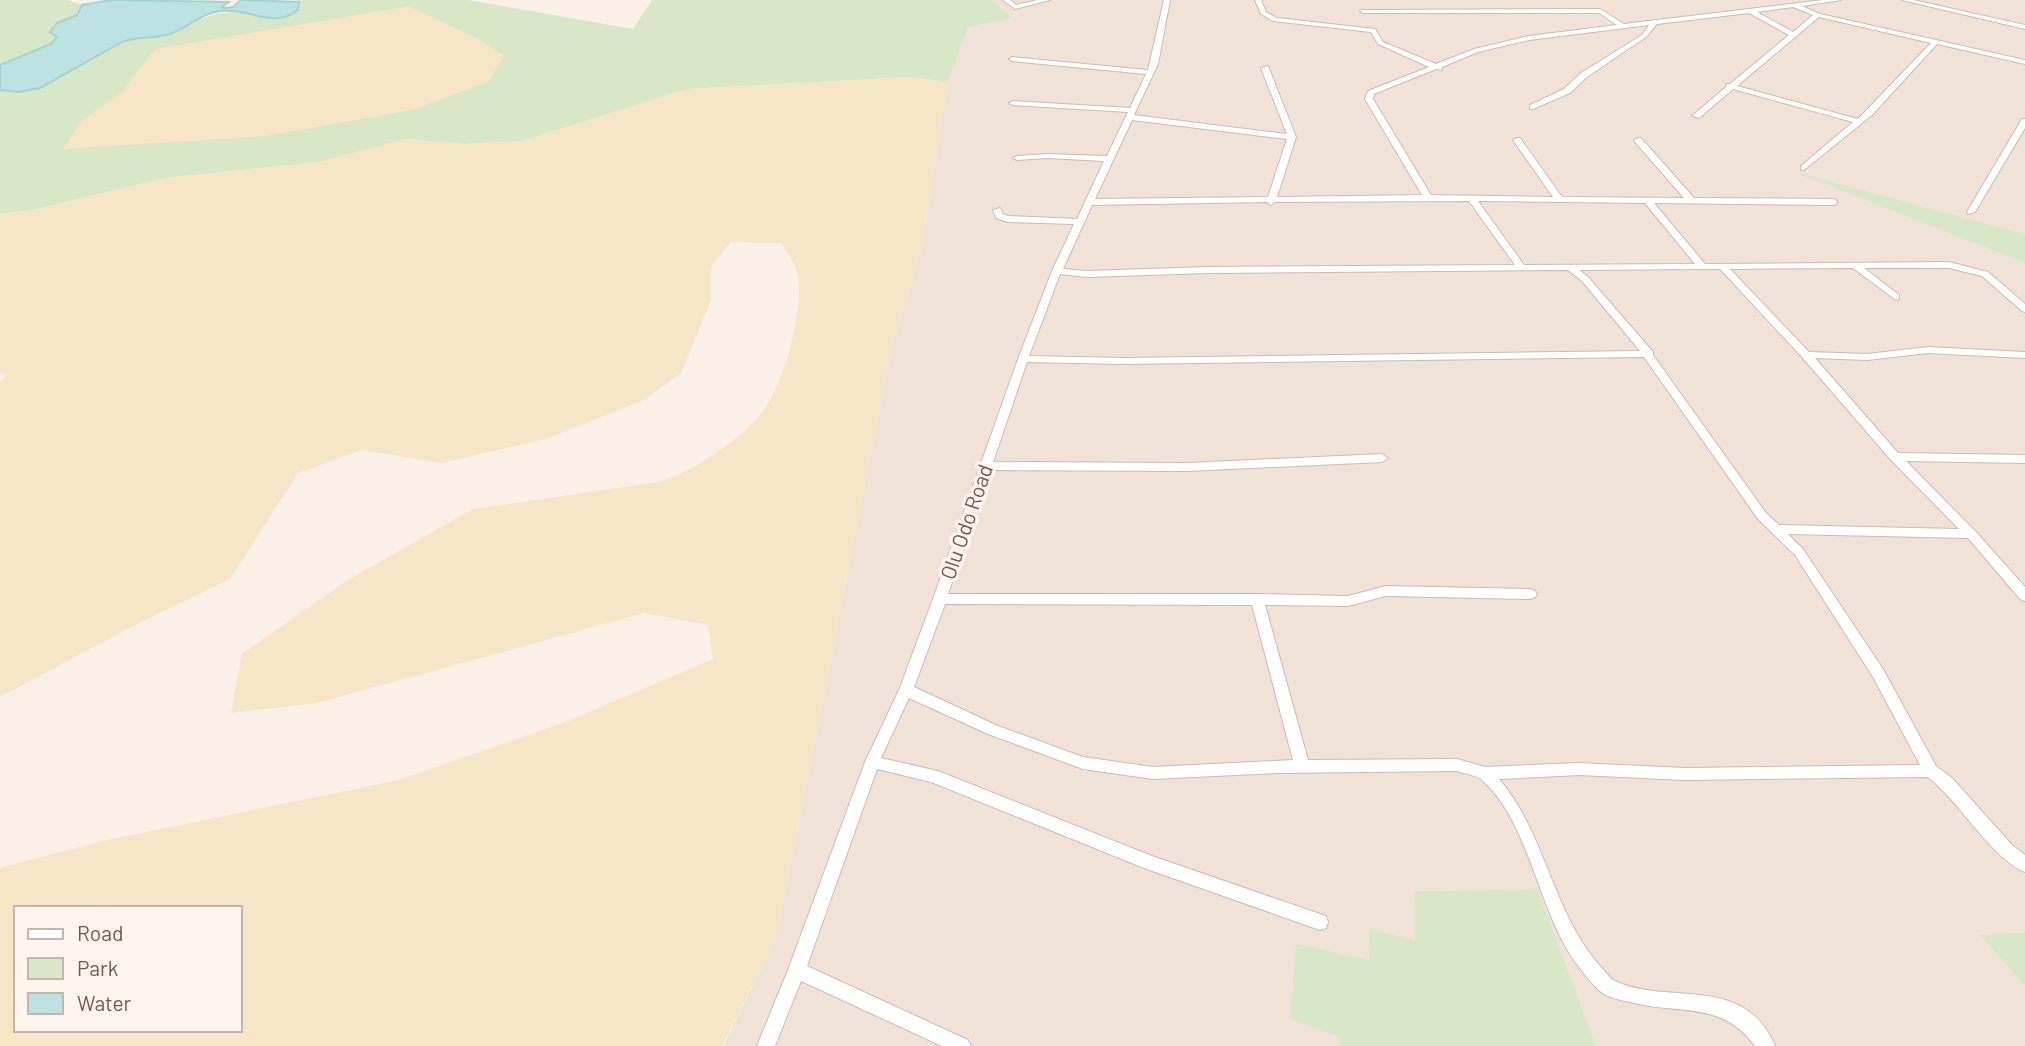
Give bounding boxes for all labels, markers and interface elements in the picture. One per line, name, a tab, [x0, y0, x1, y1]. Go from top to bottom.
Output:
street label: Olu Odo Road	[934, 461, 997, 582]
legend	[14, 906, 242, 1032]
text: Road	[77, 920, 123, 945]
text: Park	[77, 955, 118, 980]
text: Water	[77, 990, 132, 1015]

